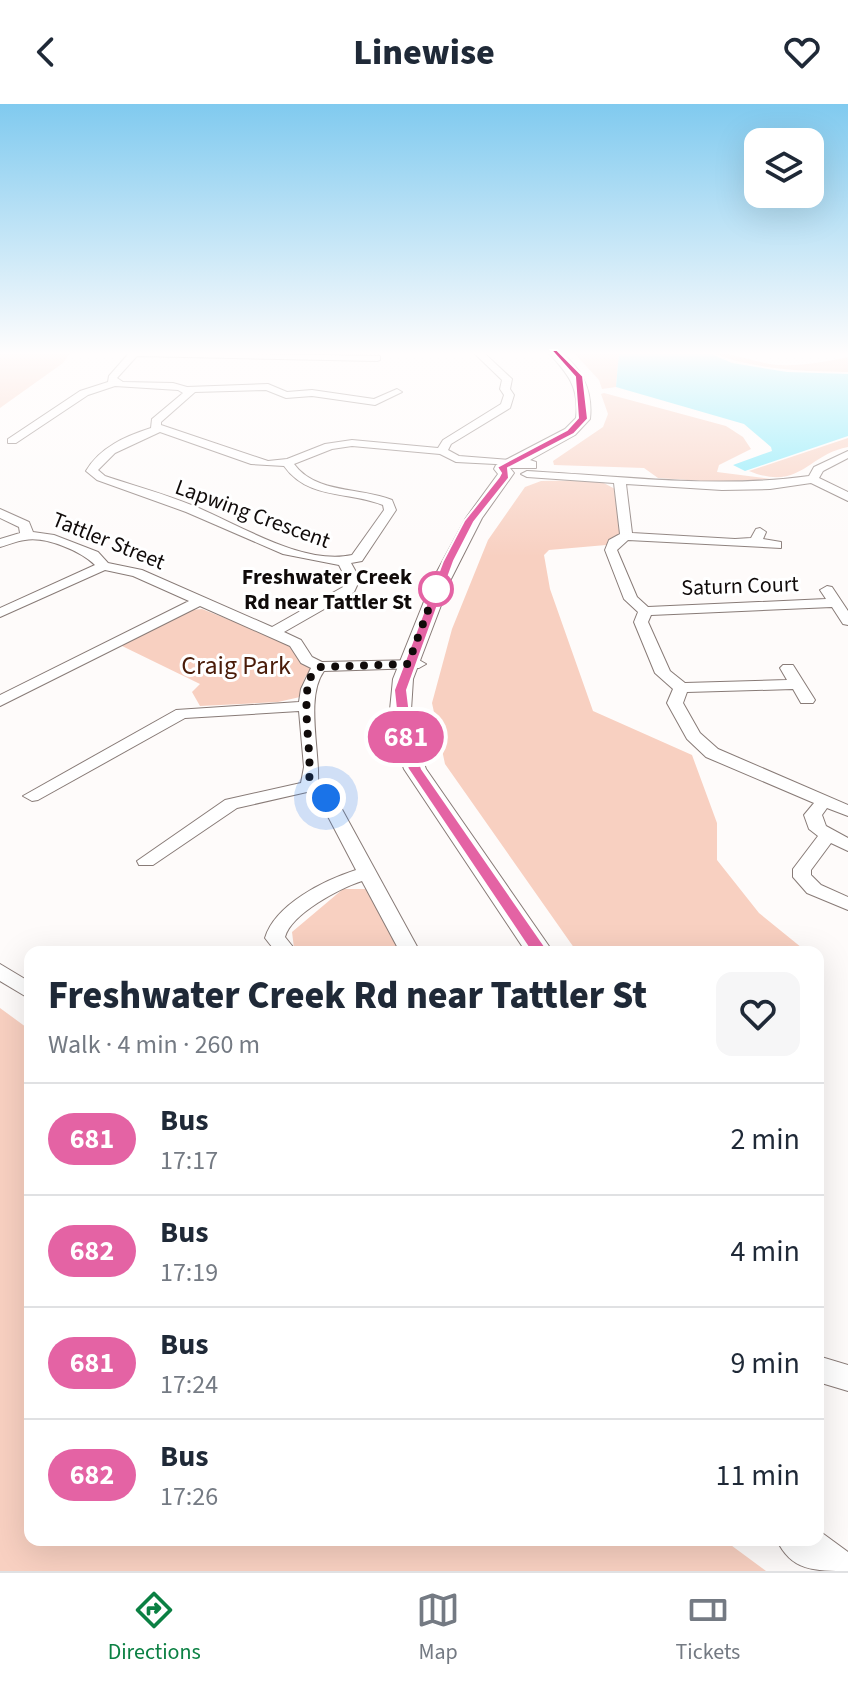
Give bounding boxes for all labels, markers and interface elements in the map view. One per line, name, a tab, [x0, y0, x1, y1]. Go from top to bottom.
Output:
text: Linewise	[353, 27, 495, 78]
icon: back	[24, 30, 68, 74]
icon: heart	[780, 30, 824, 74]
map controls	[744, 128, 824, 208]
button: layers	[744, 128, 824, 208]
street label: Lapwing Crescent	[171, 471, 335, 557]
street label: Tattler Street	[47, 504, 170, 578]
place label: Freshwater Creek Rd near Tattler St	[242, 561, 413, 618]
street label: Saturn Court	[681, 568, 800, 604]
marker: Freshwater Creek Rd near Tattler St	[419, 572, 453, 606]
park label: Craig Park	[181, 647, 291, 684]
line badge: 681	[360, 711, 452, 763]
text: 681	[384, 717, 428, 757]
your location	[306, 778, 346, 818]
text: Freshwater Creek Rd near Tattler St	[48, 969, 647, 1023]
button: heart	[716, 972, 800, 1056]
text: Walk · 4 min · 260 m	[48, 1026, 260, 1063]
text: Bus	[160, 1099, 208, 1142]
text: 2 min	[730, 1118, 800, 1161]
text: 681	[70, 1119, 114, 1159]
text: 17:17	[160, 1142, 218, 1179]
text: Bus	[160, 1211, 208, 1254]
text: 4 min	[730, 1230, 800, 1273]
text: 682	[70, 1231, 114, 1271]
text: 17:19	[160, 1254, 218, 1291]
text: Bus	[160, 1323, 208, 1366]
text: 9 min	[730, 1342, 800, 1385]
text: 681	[70, 1343, 114, 1383]
text: 17:24	[160, 1366, 218, 1403]
text: Bus	[160, 1435, 208, 1478]
text: 11 min	[716, 1454, 800, 1497]
text: 682	[70, 1455, 114, 1495]
text: 17:26	[160, 1478, 218, 1515]
tab: Directions	[108, 1588, 201, 1668]
tab: Map	[416, 1588, 460, 1668]
tab: Tickets	[675, 1588, 740, 1668]

